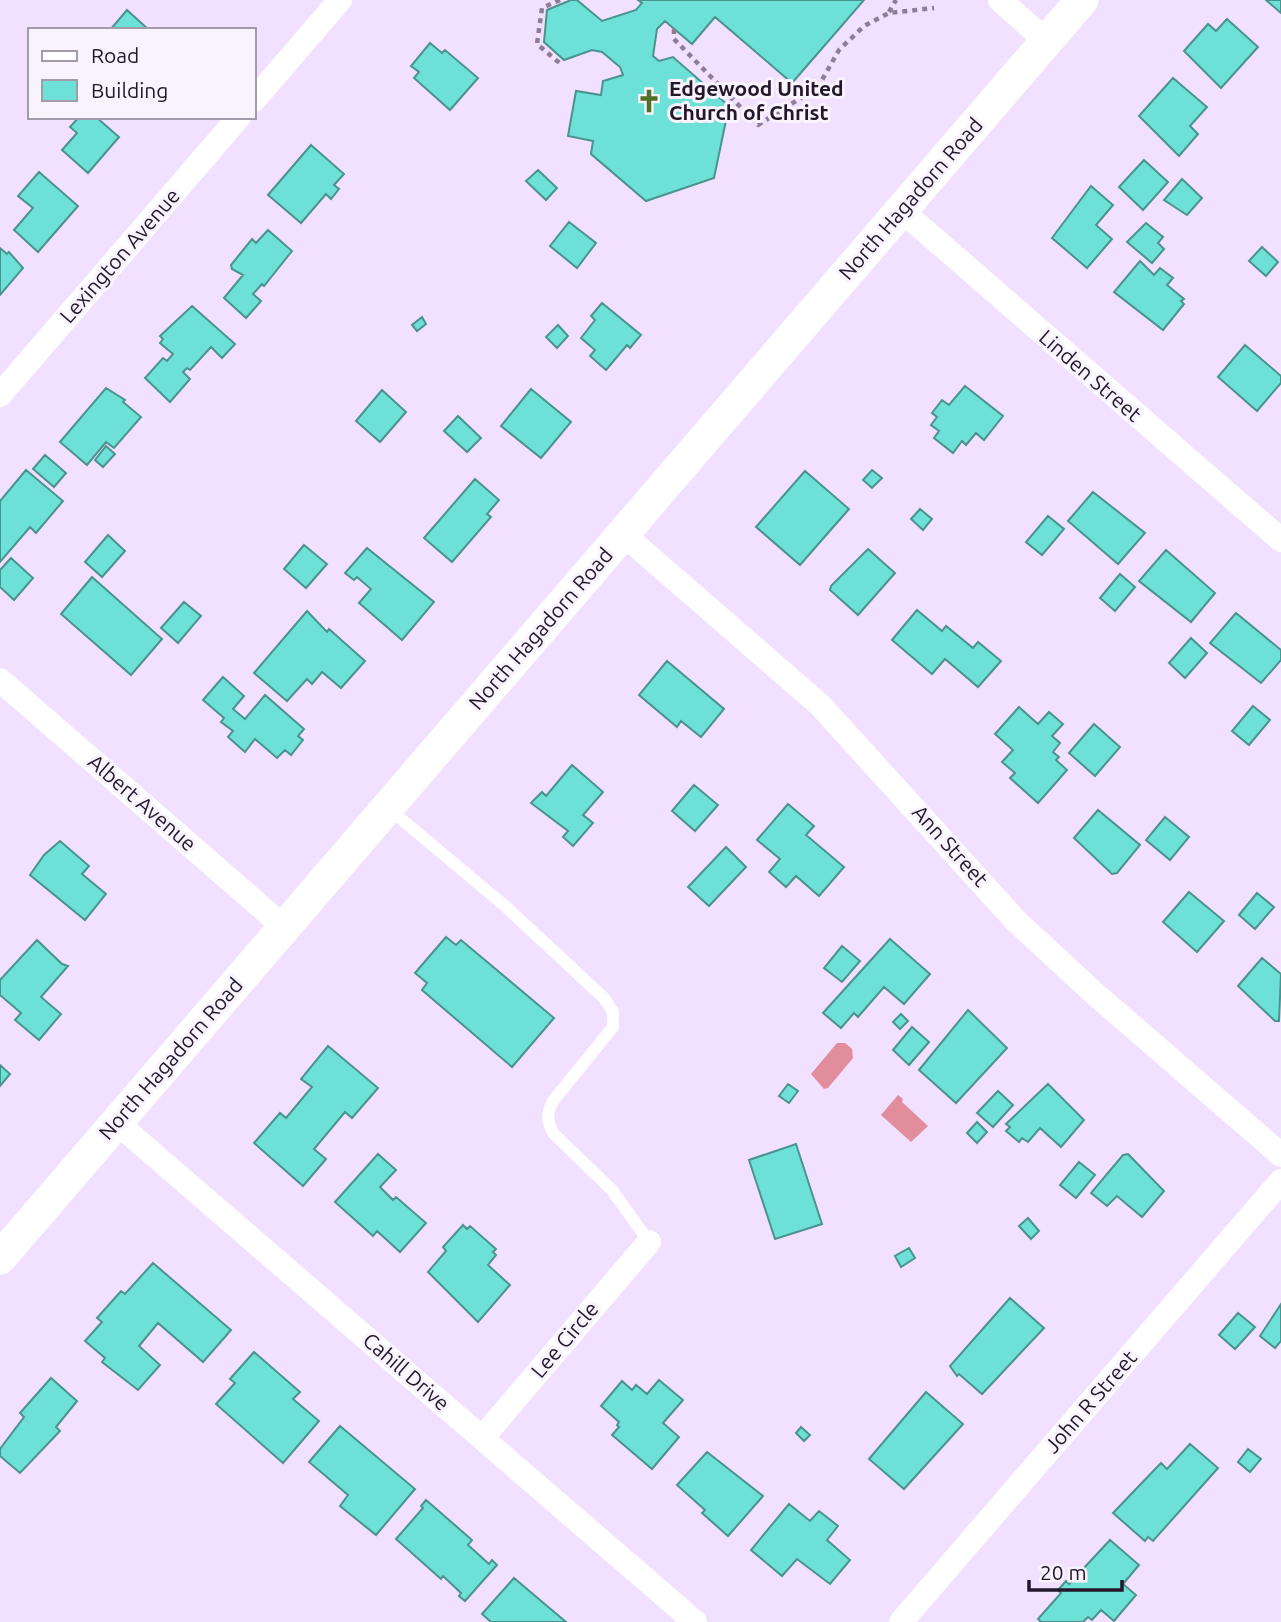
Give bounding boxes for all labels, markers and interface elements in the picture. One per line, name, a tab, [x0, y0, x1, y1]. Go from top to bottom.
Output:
legend	[28, 28, 256, 119]
text: Road	[91, 43, 139, 67]
place label: Edgewood United Church of Christ	[669, 76, 844, 124]
text: Building	[91, 78, 168, 102]
church icon: Edgewood United Church of Christ	[635, 87, 663, 115]
street label: North Hagadorn Road	[834, 113, 987, 284]
street label: Lexington Avenue	[54, 183, 184, 327]
street label: Linden Street	[1035, 324, 1146, 426]
street label: North Hagadorn Road	[464, 543, 617, 714]
street label: Albert Avenue	[84, 749, 201, 856]
street label: Ann Street	[908, 800, 993, 891]
street label: North Hagadorn Road	[94, 973, 247, 1144]
street label: Lee Circle	[526, 1297, 603, 1382]
street label: Cahill Drive	[359, 1327, 455, 1415]
street label: John R Street	[1039, 1345, 1141, 1458]
scale bar	[1029, 1548, 1122, 1592]
text: 20 m	[1040, 1560, 1087, 1584]

